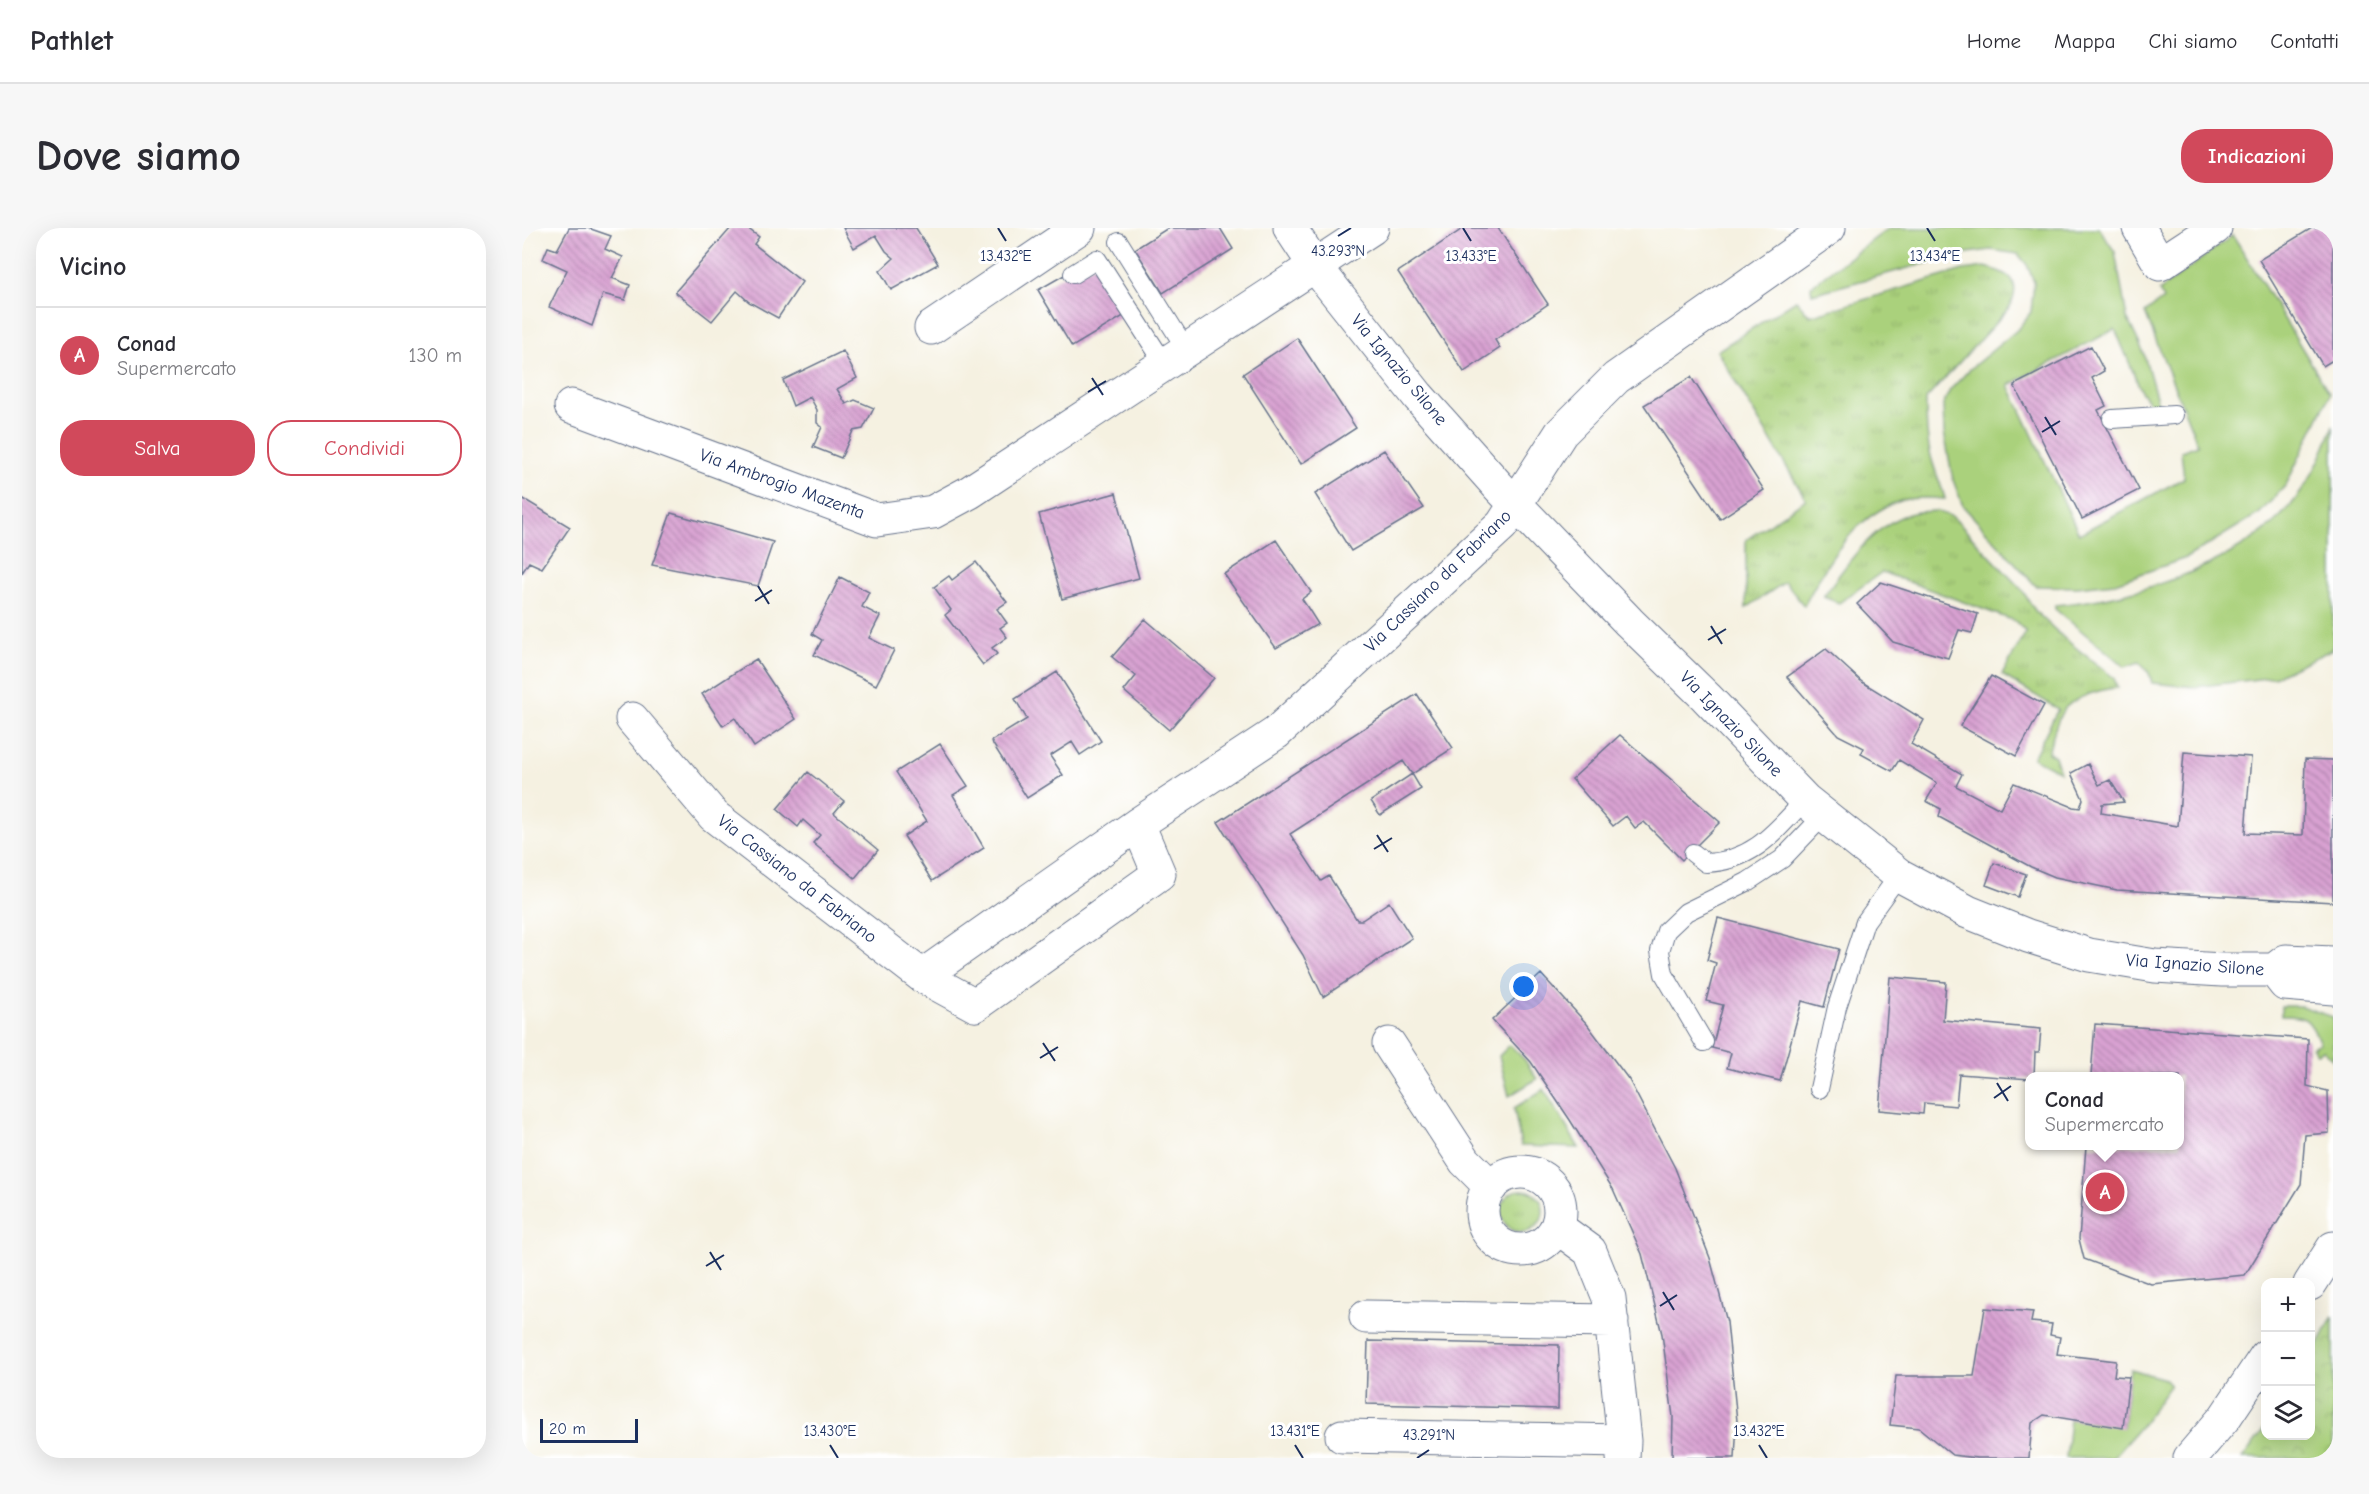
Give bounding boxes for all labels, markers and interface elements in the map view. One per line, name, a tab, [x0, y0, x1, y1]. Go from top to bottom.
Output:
text: Pathlet	[30, 25, 113, 57]
text: Home	[1967, 29, 2021, 53]
text: Mappa	[2054, 29, 2116, 53]
text: Chi siamo	[2149, 29, 2237, 53]
text: Contatti	[2270, 29, 2339, 53]
button: Indicazioni	[2181, 129, 2333, 183]
text: Dove siamo	[36, 132, 241, 181]
text: 43.293°N	[1311, 242, 1365, 260]
text: 13.432°E	[980, 247, 1032, 265]
text: 13.433°E	[1445, 247, 1497, 265]
text: 13.434°E	[1910, 247, 1960, 265]
text: Vicino	[60, 252, 126, 282]
street label: Via Ignazio Silone	[1346, 310, 1452, 430]
text: Conad	[117, 331, 176, 357]
text: A	[74, 344, 85, 367]
text: 130 m	[409, 344, 462, 367]
text: Supermercato	[117, 357, 236, 380]
button: Salva	[60, 420, 255, 476]
button: Condividi	[267, 420, 462, 476]
street label: Via Ambrogio Mazenta	[697, 444, 867, 524]
street label: Via Cassiano da Fabriano	[1360, 505, 1516, 657]
street label: Via Ignazio Silone	[1675, 667, 1787, 781]
street label: Via Cassiano da Fabriano	[713, 810, 881, 948]
street label: Via Ignazio Silone	[2125, 950, 2265, 980]
your location	[1509, 972, 1538, 1001]
popup	[2025, 1072, 2184, 1150]
text: Conad	[2045, 1087, 2104, 1113]
text: Supermercato	[2045, 1113, 2164, 1136]
pin: A	[2086, 1170, 2124, 1214]
map controls	[2261, 1278, 2315, 1440]
button: +	[2261, 1278, 2315, 1332]
button: −	[2261, 1332, 2315, 1386]
button: layers	[2261, 1386, 2315, 1440]
scale bar	[540, 1416, 638, 1444]
text: 20 m	[549, 1420, 586, 1438]
text: 13.430°E	[804, 1422, 856, 1440]
text: 13.431°E	[1270, 1422, 1320, 1440]
text: 13.432°E	[1733, 1422, 1785, 1440]
text: 43.291°N	[1403, 1426, 1455, 1444]

